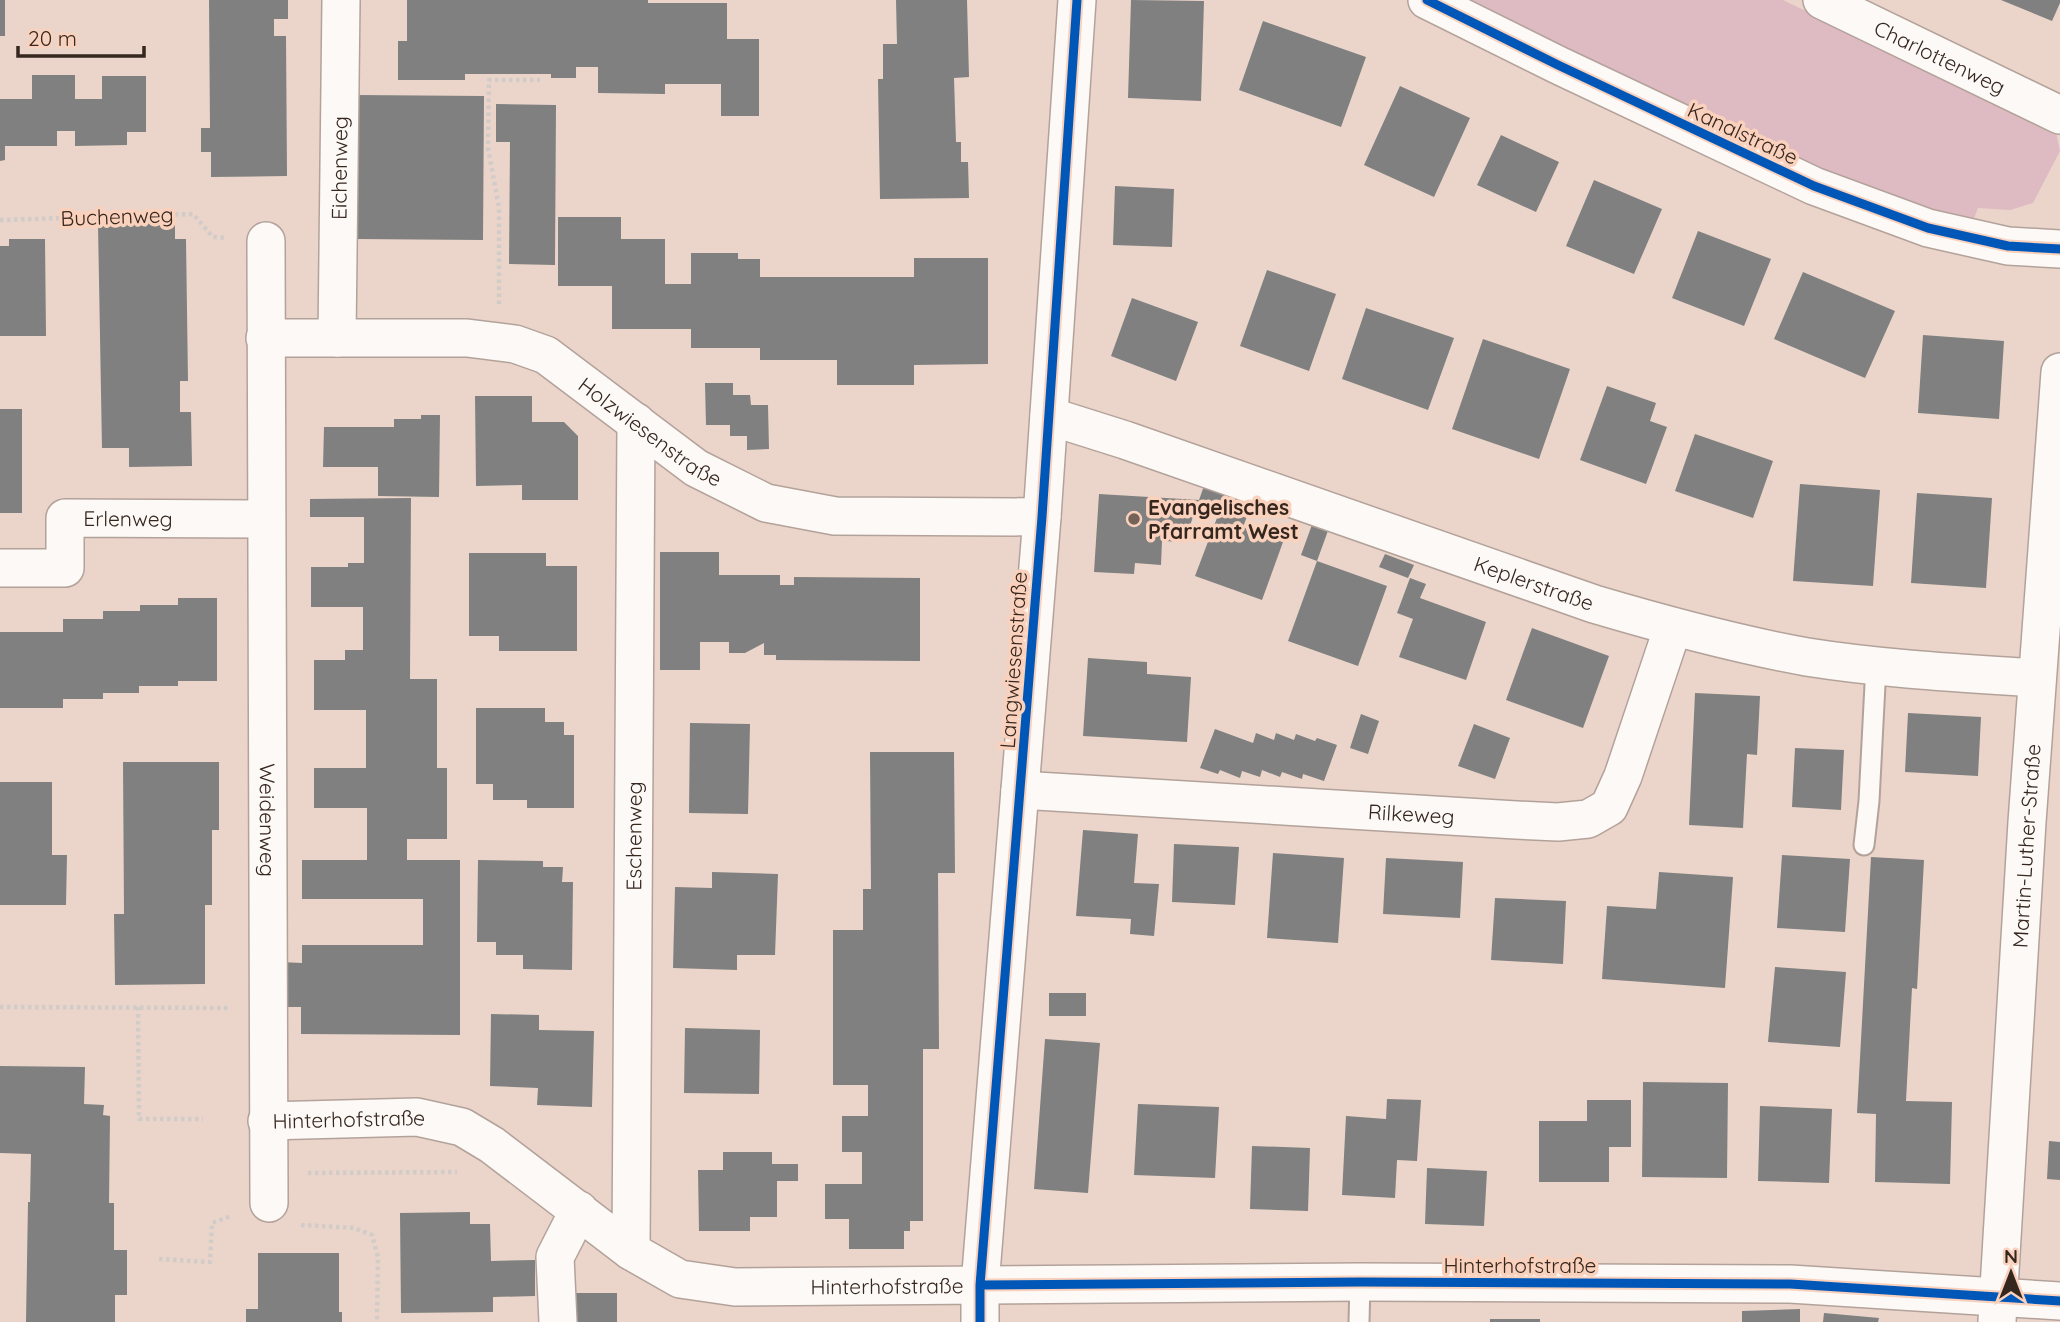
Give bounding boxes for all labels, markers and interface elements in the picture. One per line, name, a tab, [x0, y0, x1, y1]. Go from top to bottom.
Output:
scale bar	[18, 14, 144, 58]
street label: Charlottenweg	[1870, 14, 2010, 100]
text: 20 m	[28, 25, 77, 51]
street label: Kanalstraße	[1684, 96, 1802, 170]
street label: Eichenweg	[325, 116, 353, 220]
street label: Buchenweg	[60, 201, 174, 231]
street label: Holzwiesenstraße	[574, 371, 726, 492]
place label: Evangelisches Pfarramt West	[1148, 494, 1299, 544]
street label: Erlenweg	[83, 505, 173, 532]
marker: Evangelisches Pfarramt West	[1126, 511, 1142, 527]
street label: Keplerstraße	[1471, 550, 1597, 616]
street label: Langwiesenstraße	[994, 571, 1032, 749]
street label: Martin-Luther-Straße	[2006, 743, 2046, 949]
street label: Weidenweg	[255, 763, 281, 877]
street label: Eschenweg	[620, 781, 647, 891]
street label: Rilkeweg	[1367, 798, 1455, 829]
street label: Hinterhofstraße	[272, 1104, 428, 1134]
north arrow	[1976, 1238, 2046, 1308]
text: N	[2004, 1244, 2018, 1268]
street label: Hinterhofstraße	[1443, 1252, 1597, 1278]
street label: Hinterhofstraße	[810, 1272, 964, 1299]

